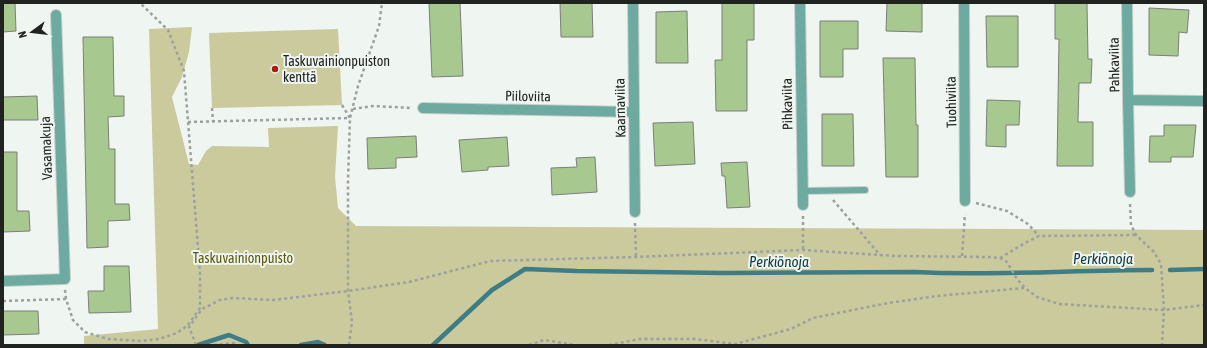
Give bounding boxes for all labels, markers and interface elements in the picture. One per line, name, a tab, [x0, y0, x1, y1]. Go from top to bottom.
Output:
north arrow	[12, 12, 52, 52]
text: N	[16, 30, 29, 39]
street label: Pahkaviita	[1106, 37, 1122, 93]
place label: Taskuvainionpuiston kenttä	[283, 53, 390, 85]
marker: Taskuvainionpuiston kenttä	[270, 64, 280, 74]
street label: Tuohiviita	[943, 76, 959, 128]
street label: Kaarnaviita	[611, 78, 629, 138]
street label: Pihkaviita	[779, 78, 795, 130]
street label: Piiloviita	[505, 88, 551, 104]
street label: Vasamakuja	[37, 116, 55, 180]
park label: Taskuvainionpuisto	[193, 250, 293, 266]
water label: Perkiönoja	[1073, 250, 1133, 267]
water label: Perkiönoja	[749, 253, 809, 270]

